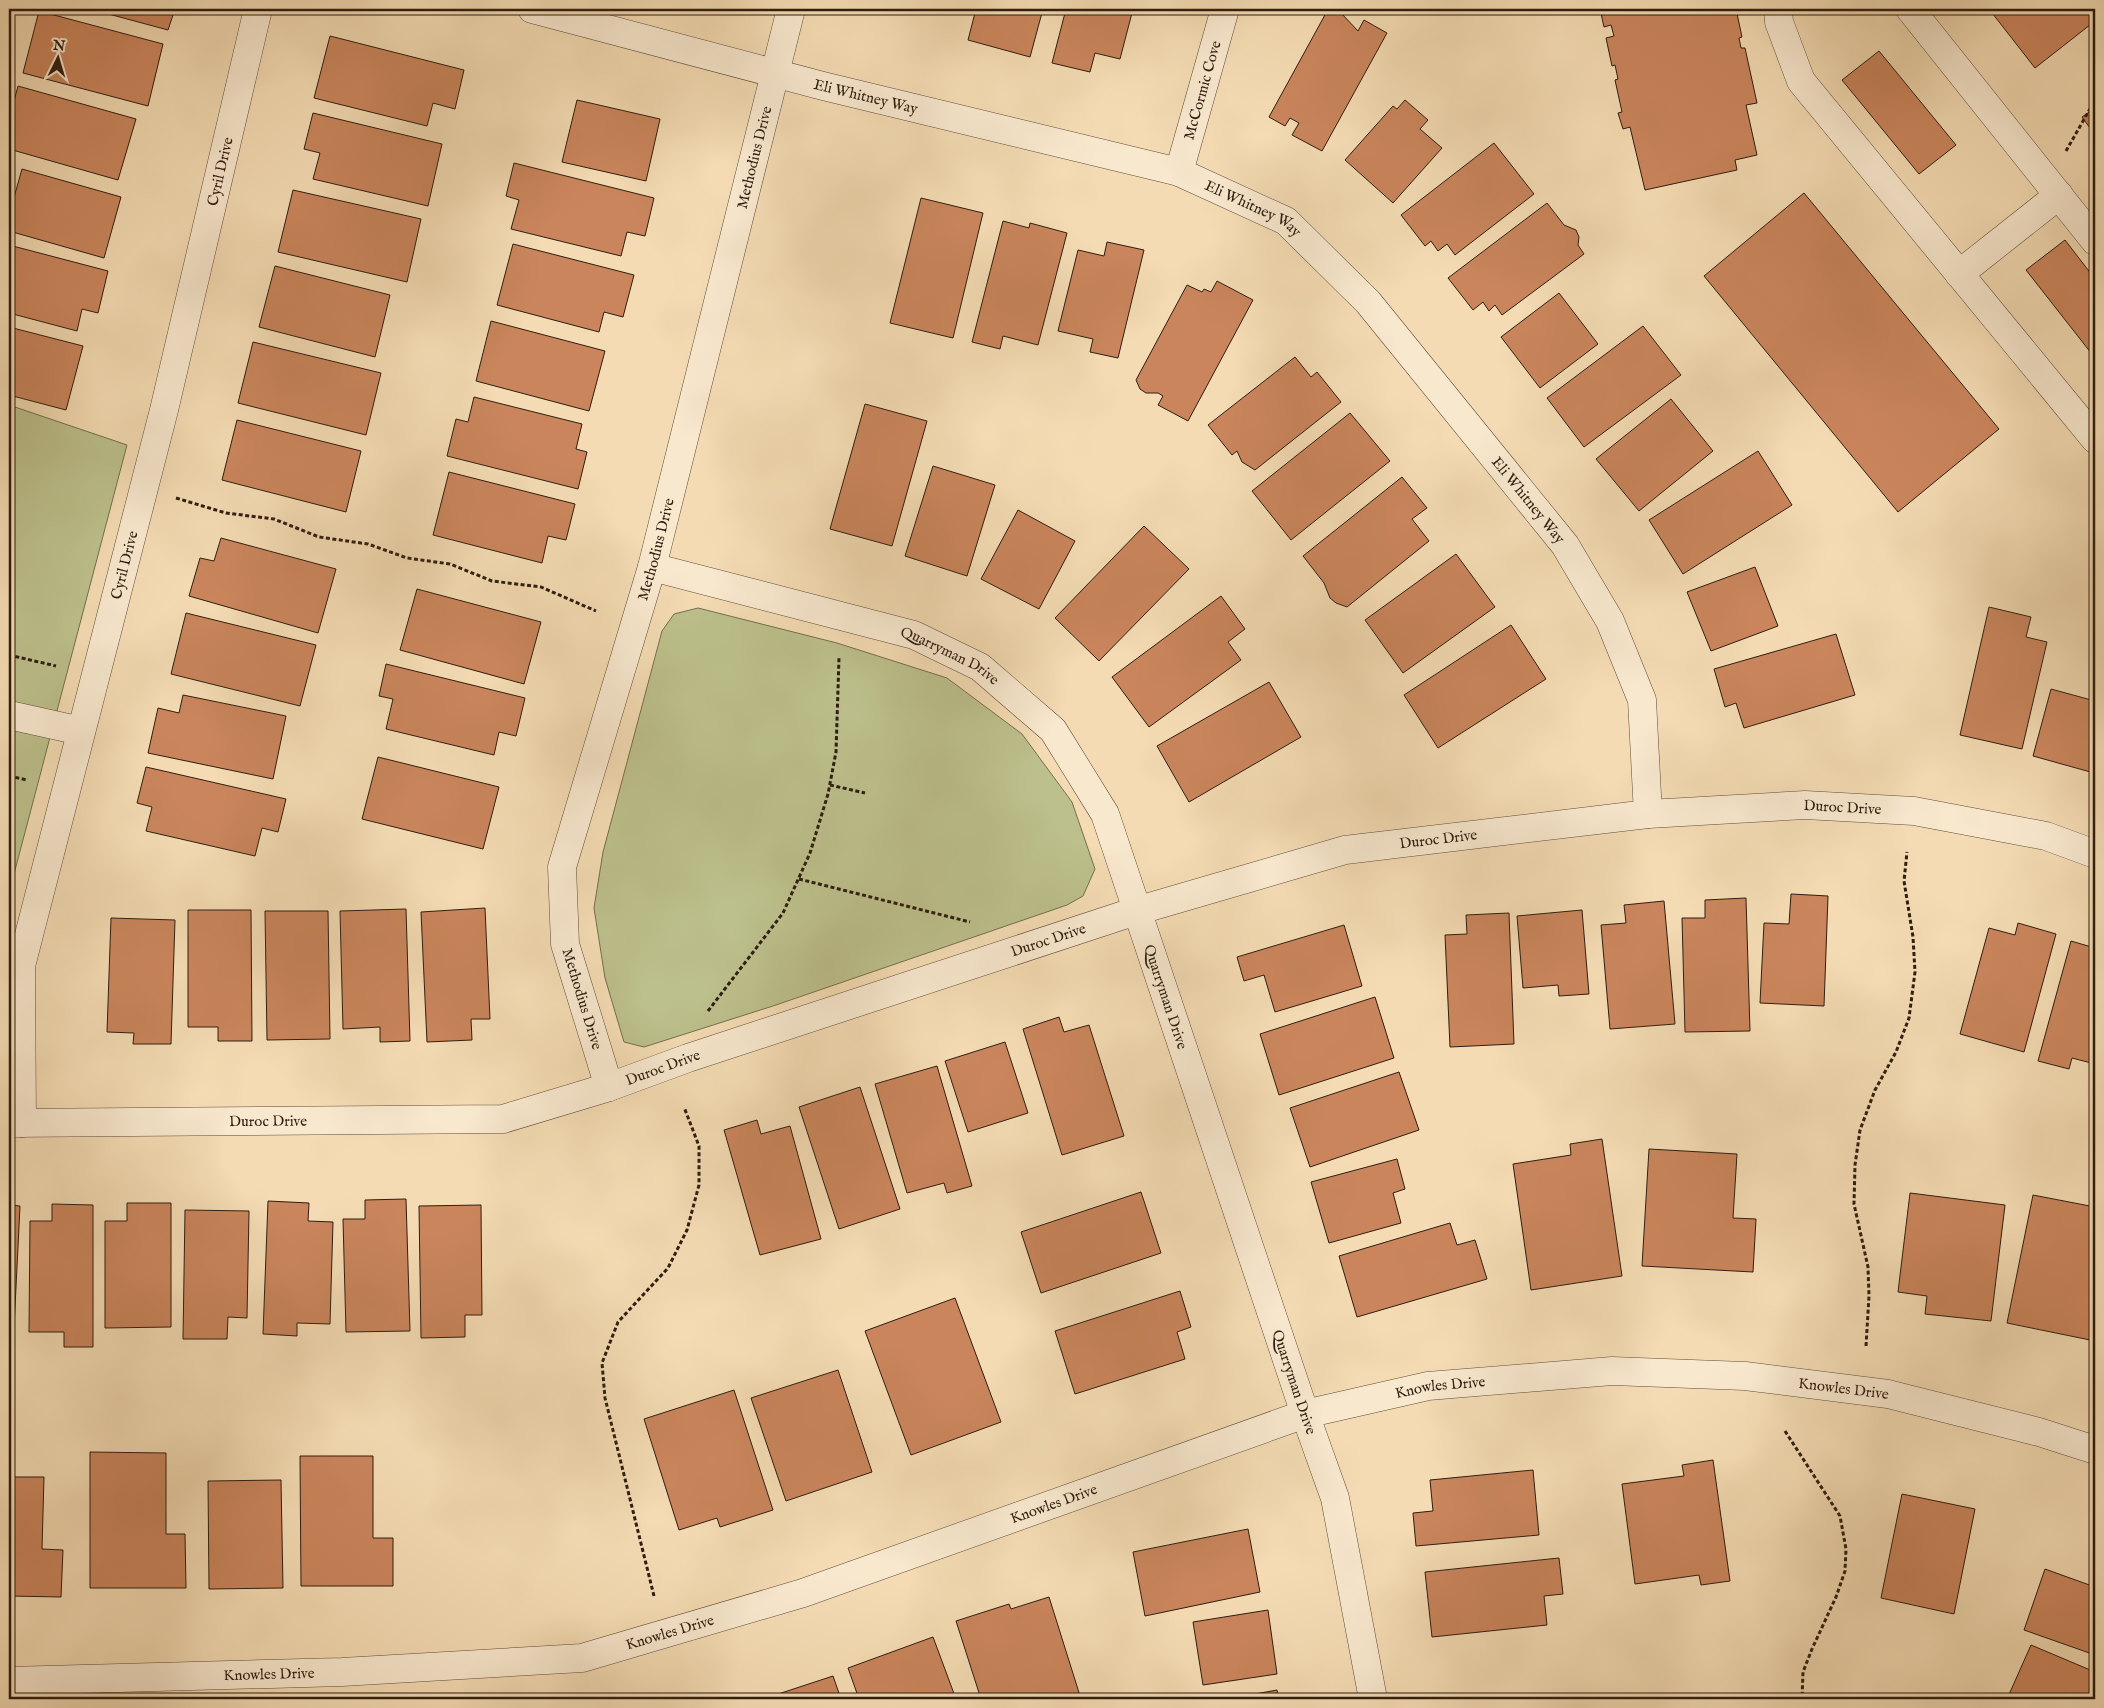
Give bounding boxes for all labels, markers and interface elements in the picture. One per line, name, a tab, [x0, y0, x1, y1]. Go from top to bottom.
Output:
north arrow	[32, 32, 82, 82]
text: N	[51, 36, 66, 56]
street label: McCormic Cove	[1179, 38, 1225, 142]
street label: Eli Whitney Way	[812, 74, 920, 118]
street label: Methodius Drive	[732, 104, 776, 211]
street label: Cyril Drive	[203, 135, 237, 208]
street label: Eli Whitney Way	[1202, 176, 1306, 241]
street label: Eli Whitney Way	[1488, 453, 1570, 548]
street label: Methodius Drive	[633, 496, 678, 603]
street label: Cyril Drive	[106, 529, 142, 601]
street label: Quarryman Drive	[899, 622, 1003, 689]
street label: Duroc Drive	[1803, 795, 1882, 819]
street label: Duroc Drive	[1398, 825, 1478, 853]
street label: Duroc Drive	[1008, 919, 1088, 961]
street label: Quarryman Drive	[1140, 942, 1192, 1052]
street label: Methodius Drive	[558, 946, 606, 1052]
street label: Duroc Drive	[623, 1045, 703, 1090]
street label: Duroc Drive	[229, 1111, 307, 1131]
street label: Quarryman Drive	[1268, 1327, 1321, 1437]
street label: Knowles Drive	[1393, 1372, 1486, 1403]
street label: Knowles Drive	[1797, 1373, 1890, 1404]
street label: Knowles Drive	[1008, 1479, 1100, 1528]
street label: Knowles Drive	[623, 1610, 716, 1654]
street label: Knowles Drive	[223, 1663, 315, 1685]

